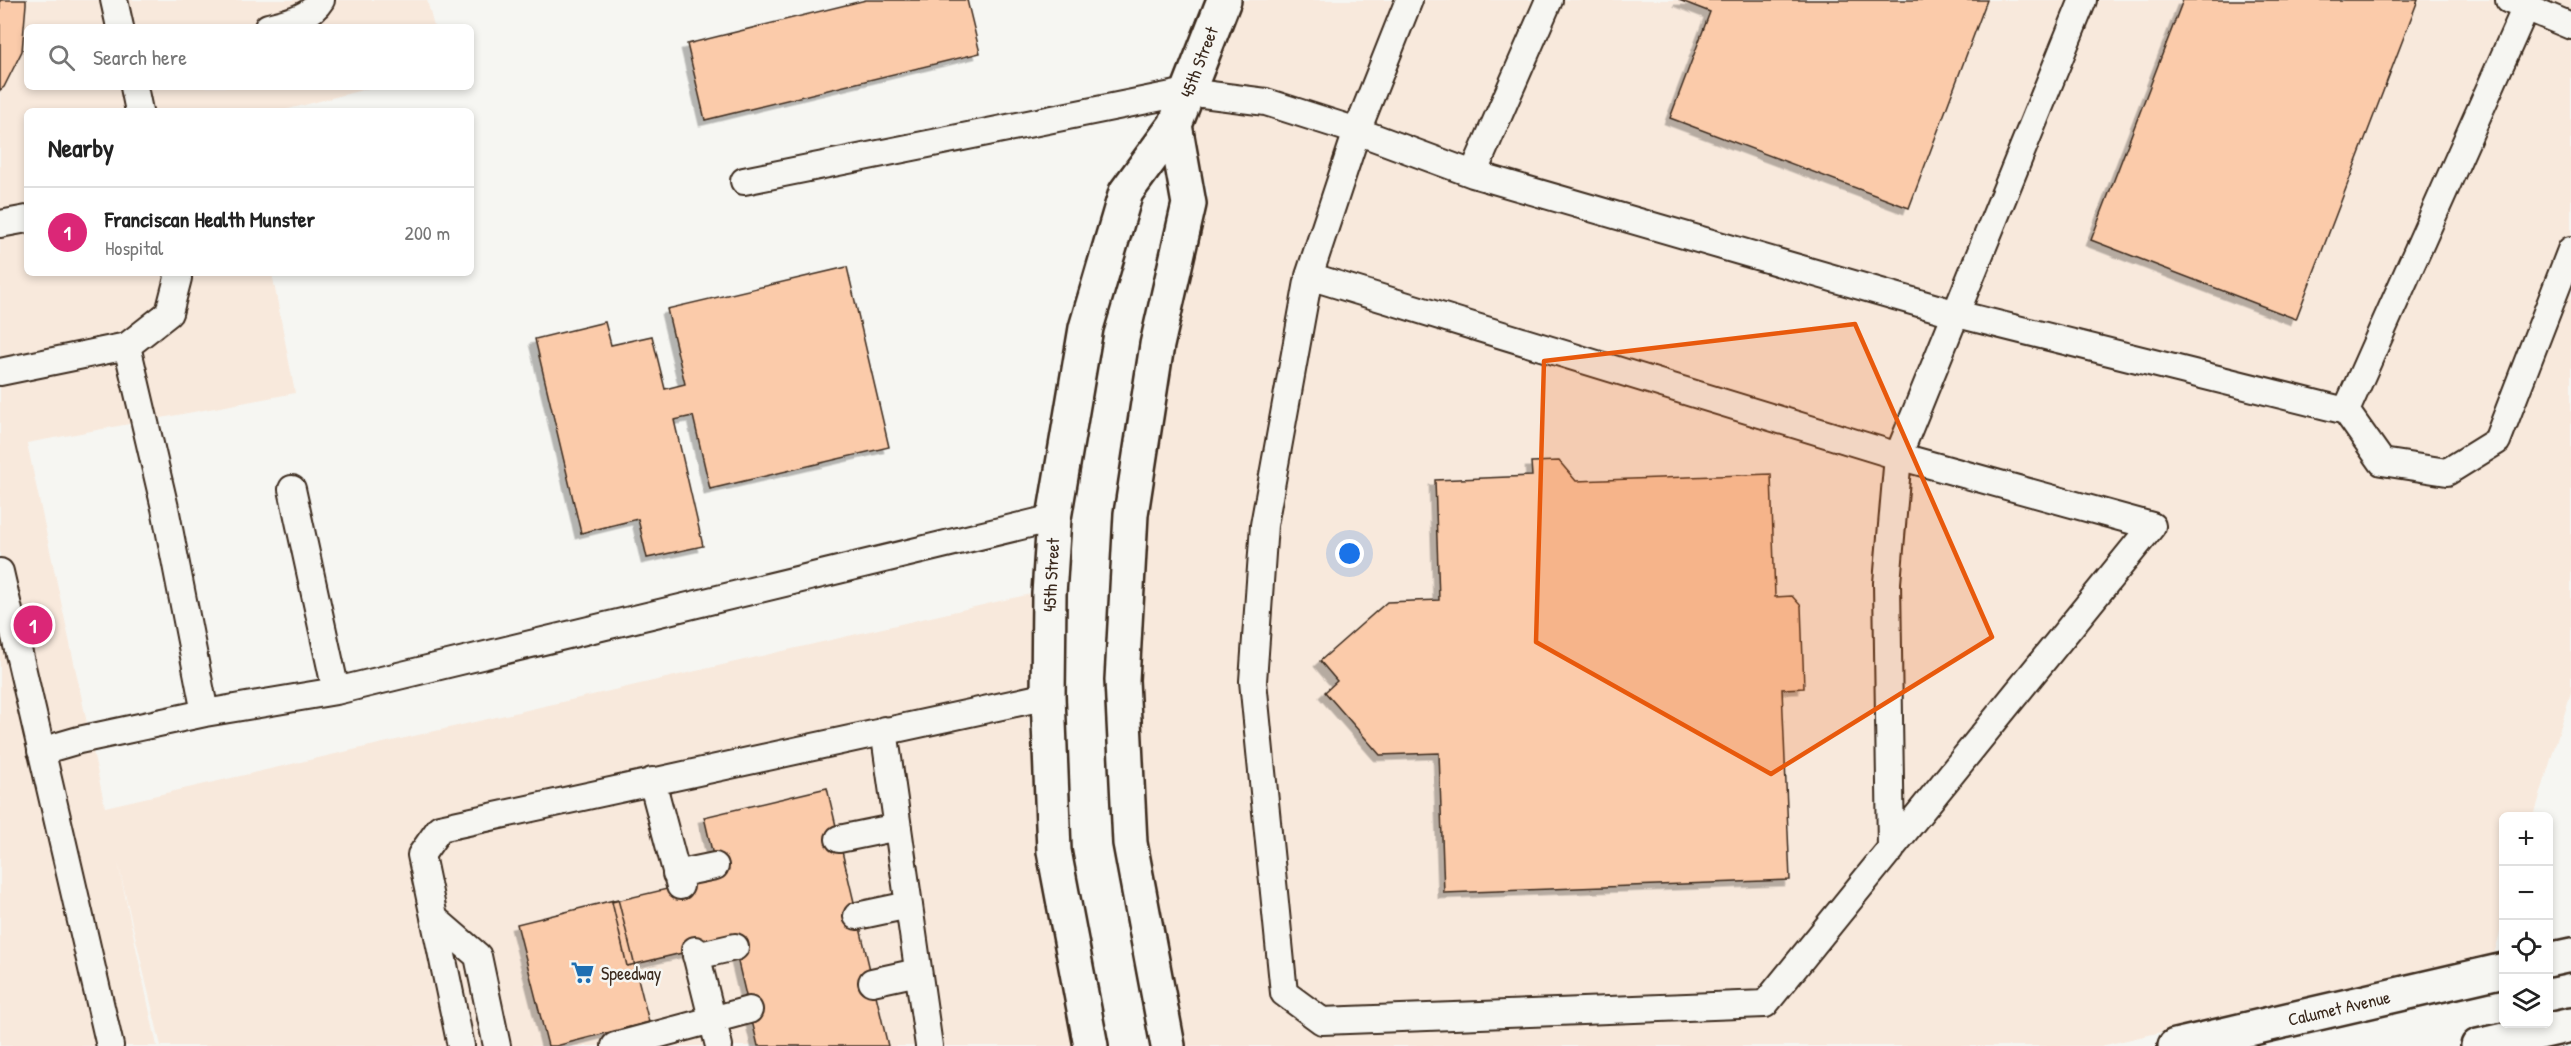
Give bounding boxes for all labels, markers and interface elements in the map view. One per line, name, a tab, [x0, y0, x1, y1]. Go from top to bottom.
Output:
street label: 45th Street	[1174, 22, 1224, 101]
search box	[24, 24, 474, 90]
icon: search	[45, 41, 78, 74]
text: Search here	[93, 42, 187, 72]
text: Nearby	[48, 130, 114, 165]
text: Franciscan Health Munster	[105, 204, 315, 234]
text: 1	[64, 219, 71, 246]
text: 200 m	[405, 219, 450, 246]
text: Hospital	[105, 234, 163, 261]
street label: 45th Street	[1037, 537, 1065, 613]
your location	[1335, 539, 1364, 568]
pin: 1	[14, 602, 52, 648]
map controls	[2499, 812, 2553, 1028]
button: +	[2499, 812, 2553, 866]
button: −	[2499, 866, 2553, 920]
button: locate	[2499, 920, 2553, 974]
supermarket icon: Speedway	[570, 960, 596, 986]
place label: Speedway	[601, 961, 662, 986]
button: layers	[2499, 974, 2553, 1028]
street label: Calumet Avenue	[2285, 984, 2393, 1032]

